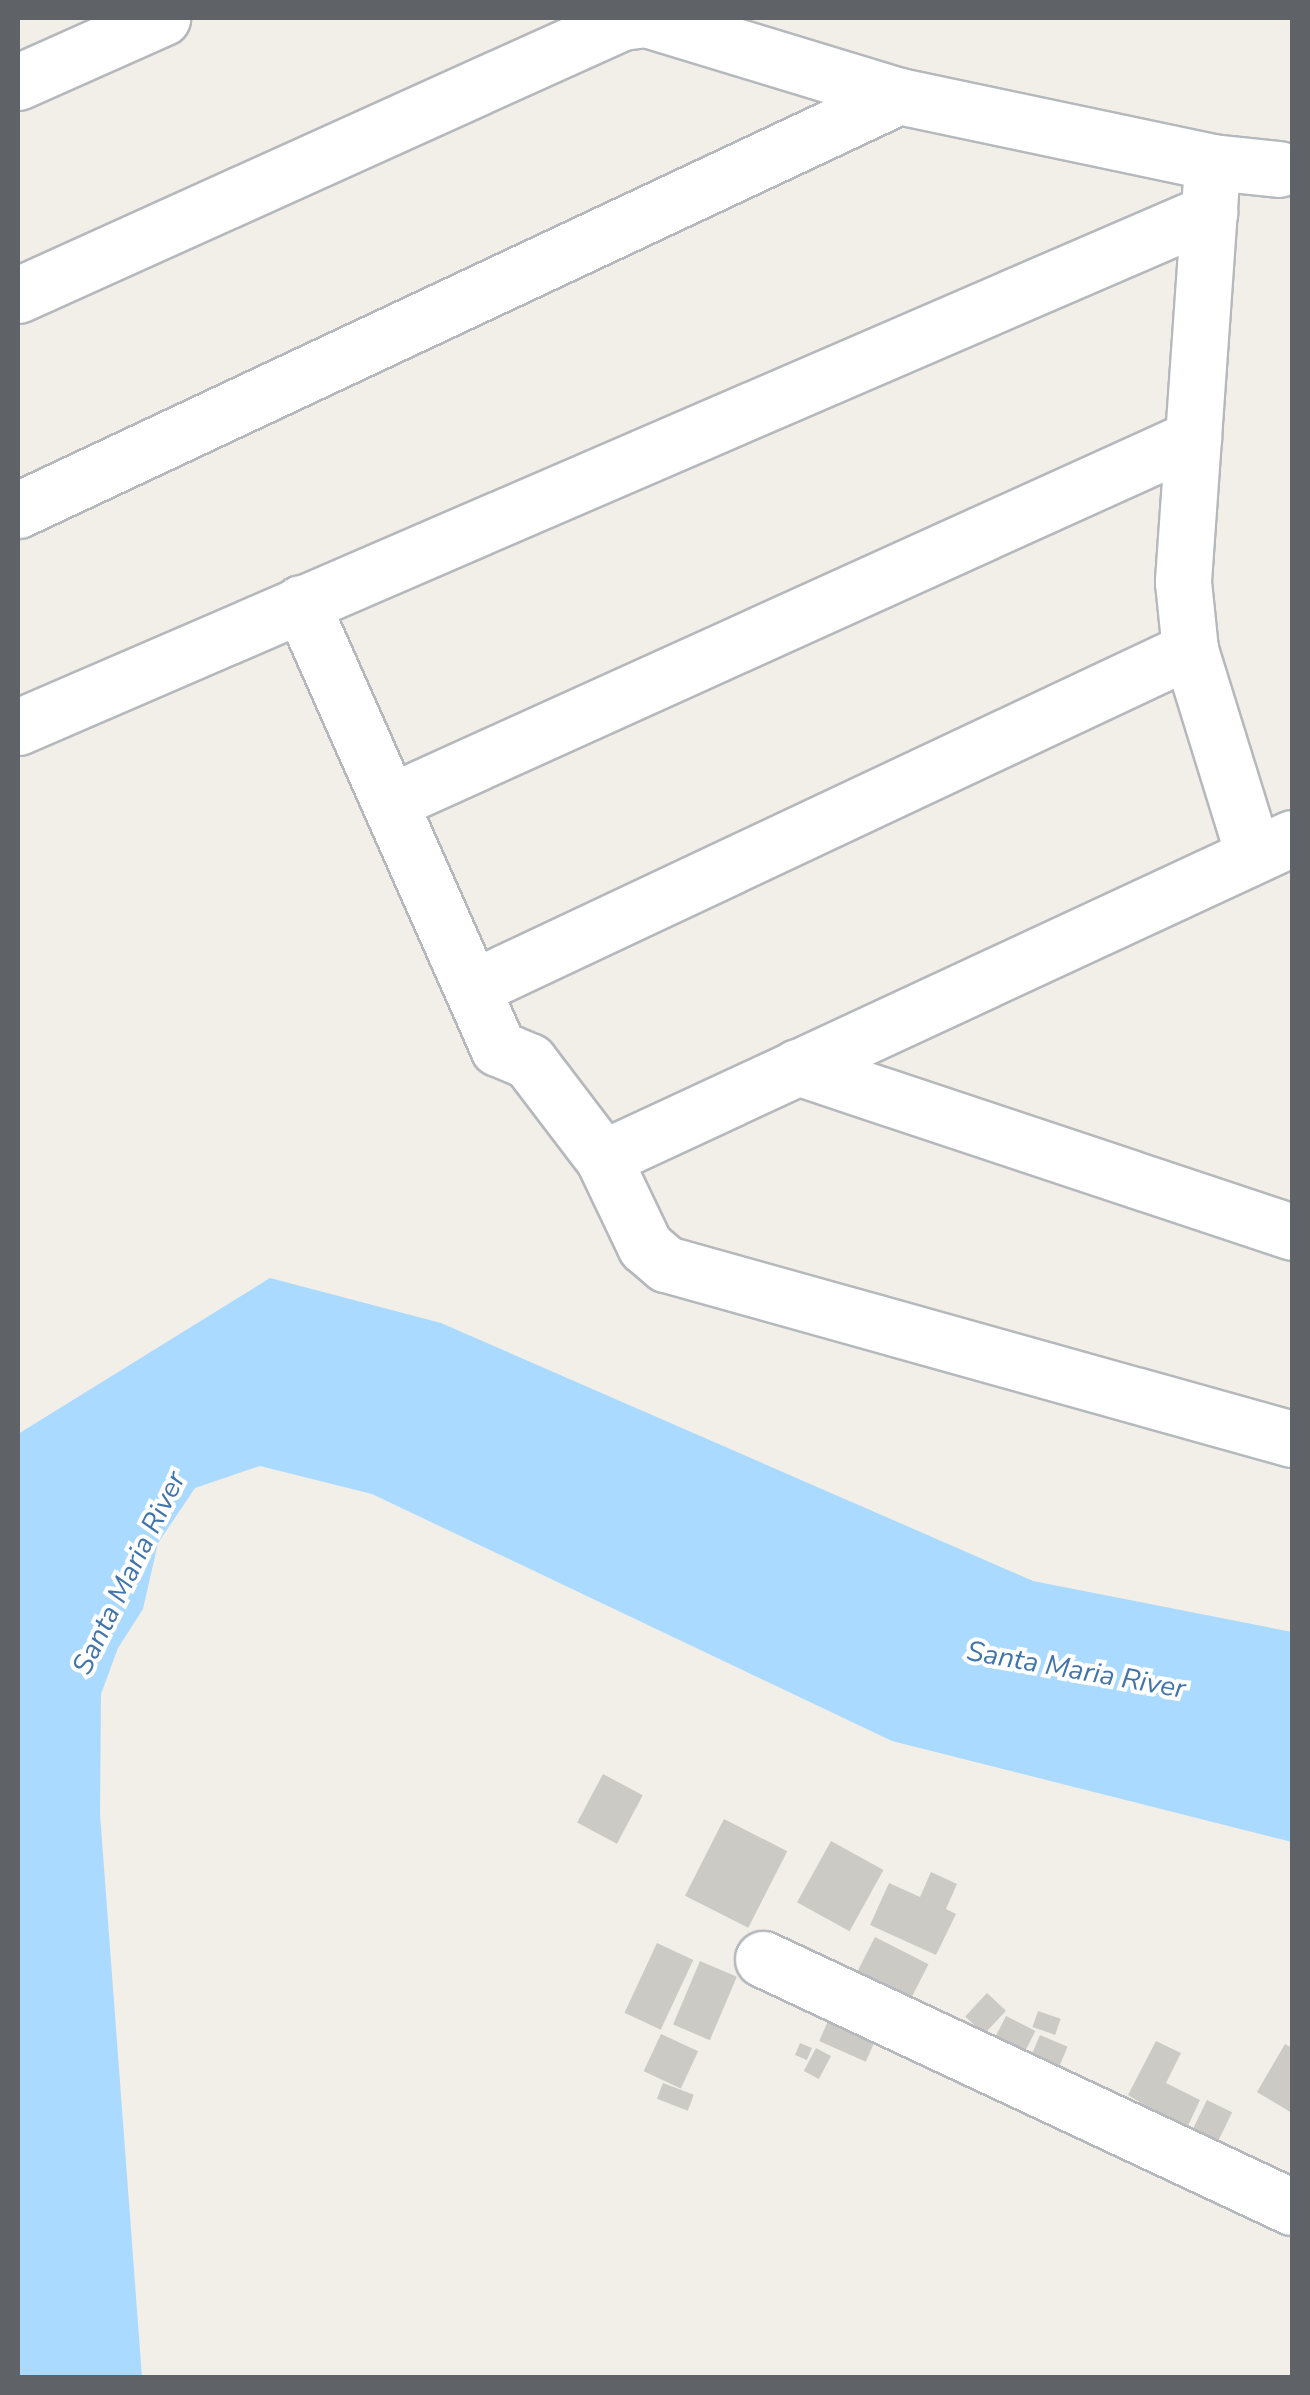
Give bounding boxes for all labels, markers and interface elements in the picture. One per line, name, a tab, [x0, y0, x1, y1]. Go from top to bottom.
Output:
water label: Santa Maria River	[65, 1466, 193, 1680]
water label: Santa Maria River	[964, 1634, 1188, 1706]

